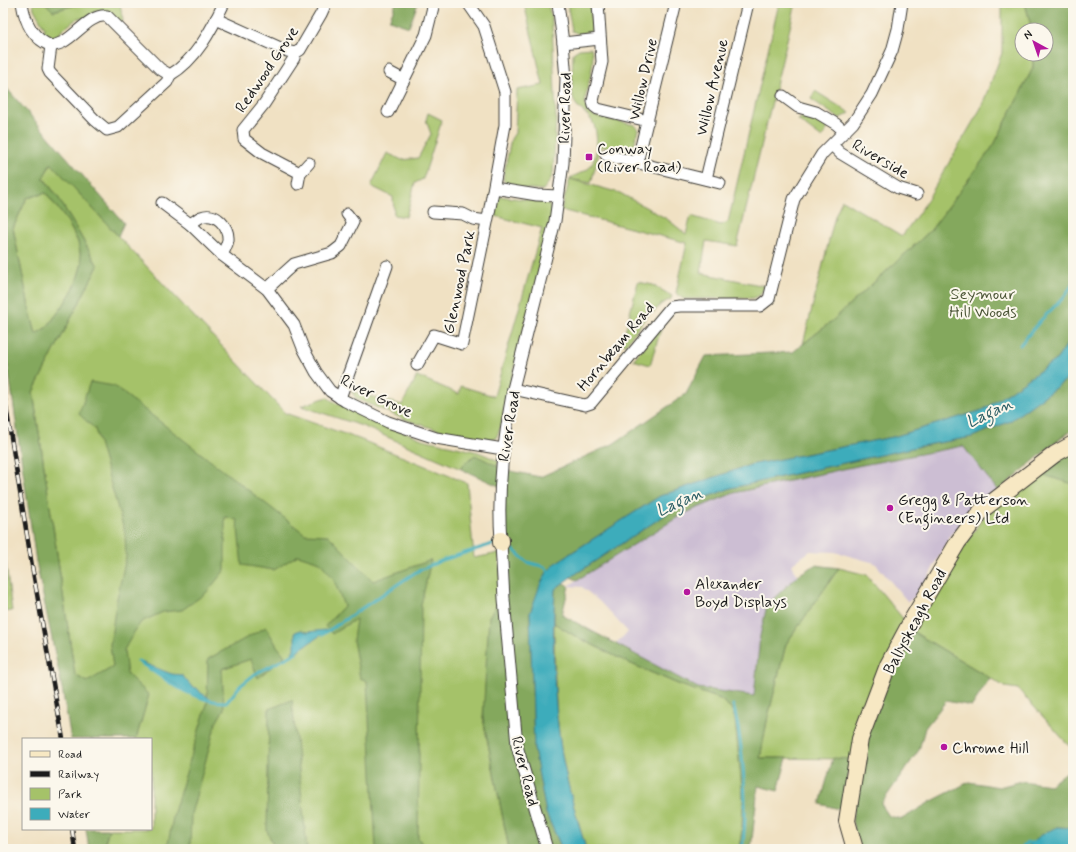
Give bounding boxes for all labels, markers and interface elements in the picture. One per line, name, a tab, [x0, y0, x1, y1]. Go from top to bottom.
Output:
street label: Redwood Grove	[231, 22, 304, 117]
north arrow	[1014, 22, 1054, 62]
text: N	[1021, 27, 1036, 43]
street label: Willow Drive	[624, 36, 663, 122]
street label: Willow Avenue	[691, 36, 734, 138]
street label: River Road	[554, 72, 577, 144]
street label: Riverside	[848, 135, 913, 184]
place label: Conway (River Road)	[597, 139, 681, 178]
marker: Conway (River Road)	[584, 152, 594, 162]
street label: Glenwood Park	[438, 229, 481, 336]
park label: Seymour Hill Woods	[949, 284, 1017, 323]
street label: Hornbeam Road	[573, 298, 660, 396]
street label: River Grove	[337, 370, 416, 423]
street label: River Road	[494, 389, 525, 463]
water label: Lagan	[963, 392, 1018, 435]
water label: Lagan	[653, 482, 708, 524]
place label: Gregg & Patterson (Engineers) Ltd	[898, 490, 1029, 530]
marker: Gregg & Patterson (Engineers) Ltd	[885, 503, 895, 513]
street label: Ballyskeagh Road	[879, 565, 952, 678]
place label: Alexander Boyd Displays	[695, 574, 787, 613]
marker: Alexander Boyd Displays	[682, 587, 692, 597]
street label: River Road	[506, 734, 543, 809]
legend	[22, 738, 152, 830]
place label: Chrome Hill	[952, 738, 1029, 759]
marker: Chrome Hill	[939, 742, 949, 752]
text: Road	[58, 747, 82, 763]
text: Railway	[58, 767, 100, 783]
text: Park	[58, 787, 82, 803]
text: Water	[58, 807, 90, 823]

